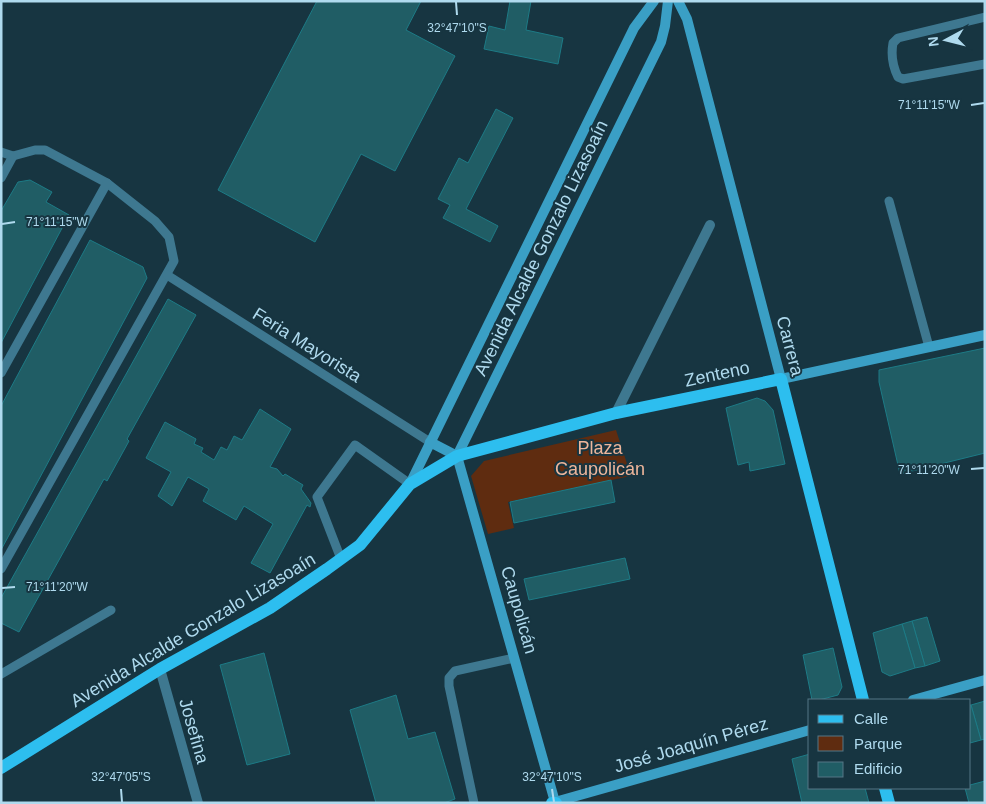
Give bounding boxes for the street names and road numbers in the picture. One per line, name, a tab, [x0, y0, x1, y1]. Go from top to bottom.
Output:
street label: Avenida Alcalde Gonzalo Lizasoaín	[470, 117, 612, 379]
street label: Feria Mayorista	[249, 304, 366, 387]
street label: Carrera	[772, 314, 808, 379]
street label: Zenteno	[683, 357, 751, 391]
street label: Avenida Alcalde Gonzalo Lizasoaín	[67, 549, 319, 711]
street label: Caupolicán	[497, 564, 541, 656]
street label: Josefina	[175, 696, 213, 767]
street label: José Joaquín Pérez	[612, 713, 770, 777]

